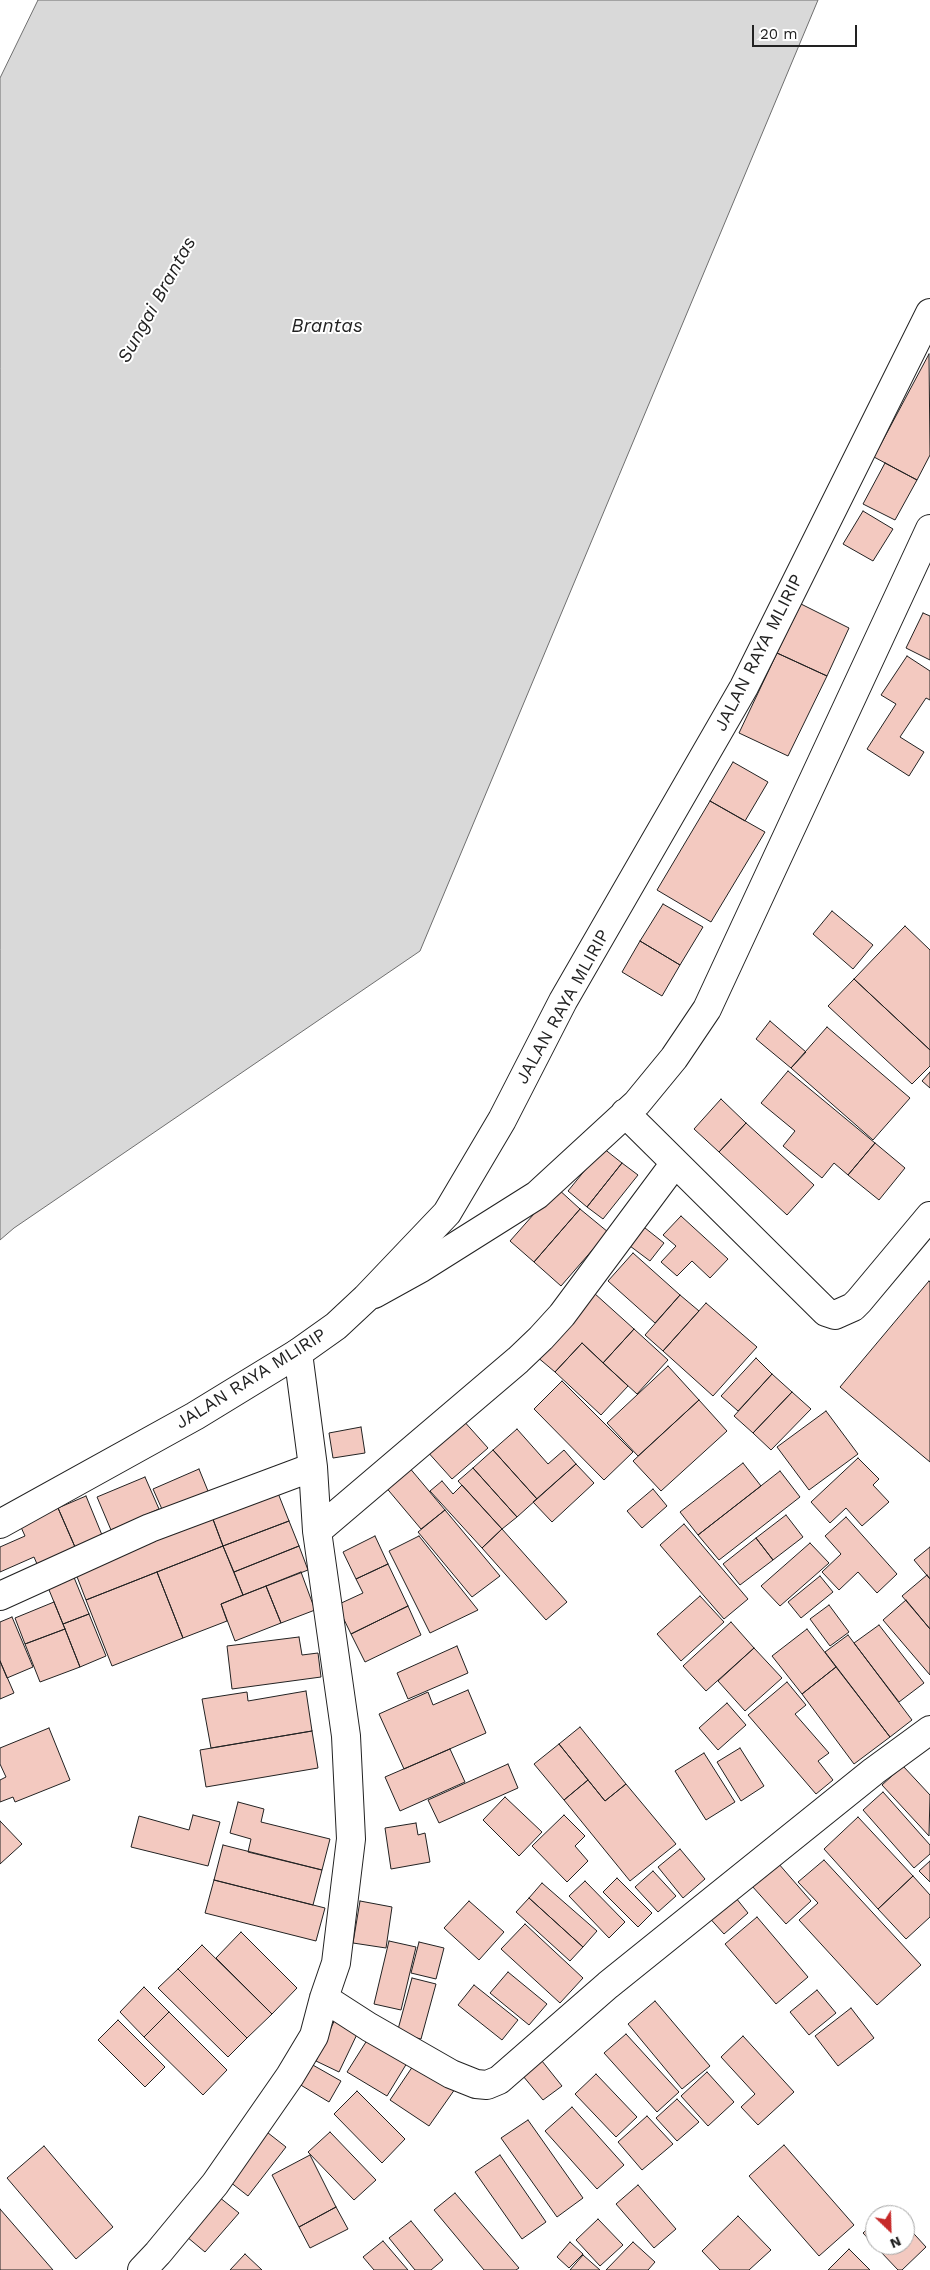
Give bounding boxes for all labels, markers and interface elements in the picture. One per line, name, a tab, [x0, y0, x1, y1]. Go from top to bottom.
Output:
scale bar	[755, 15, 860, 47]
text: 20 m	[760, 25, 798, 43]
water label: Sungai Brantas	[113, 233, 201, 367]
water label: Brantas	[291, 315, 363, 337]
street label: JALAN RAYA MLIRIP	[710, 571, 808, 735]
street label: JALAN RAYA MLIRIP	[512, 926, 614, 1088]
street label: JALAN RAYA MLIRIP	[172, 1324, 330, 1434]
north arrow	[865, 2205, 915, 2255]
text: N	[888, 2233, 904, 2252]

